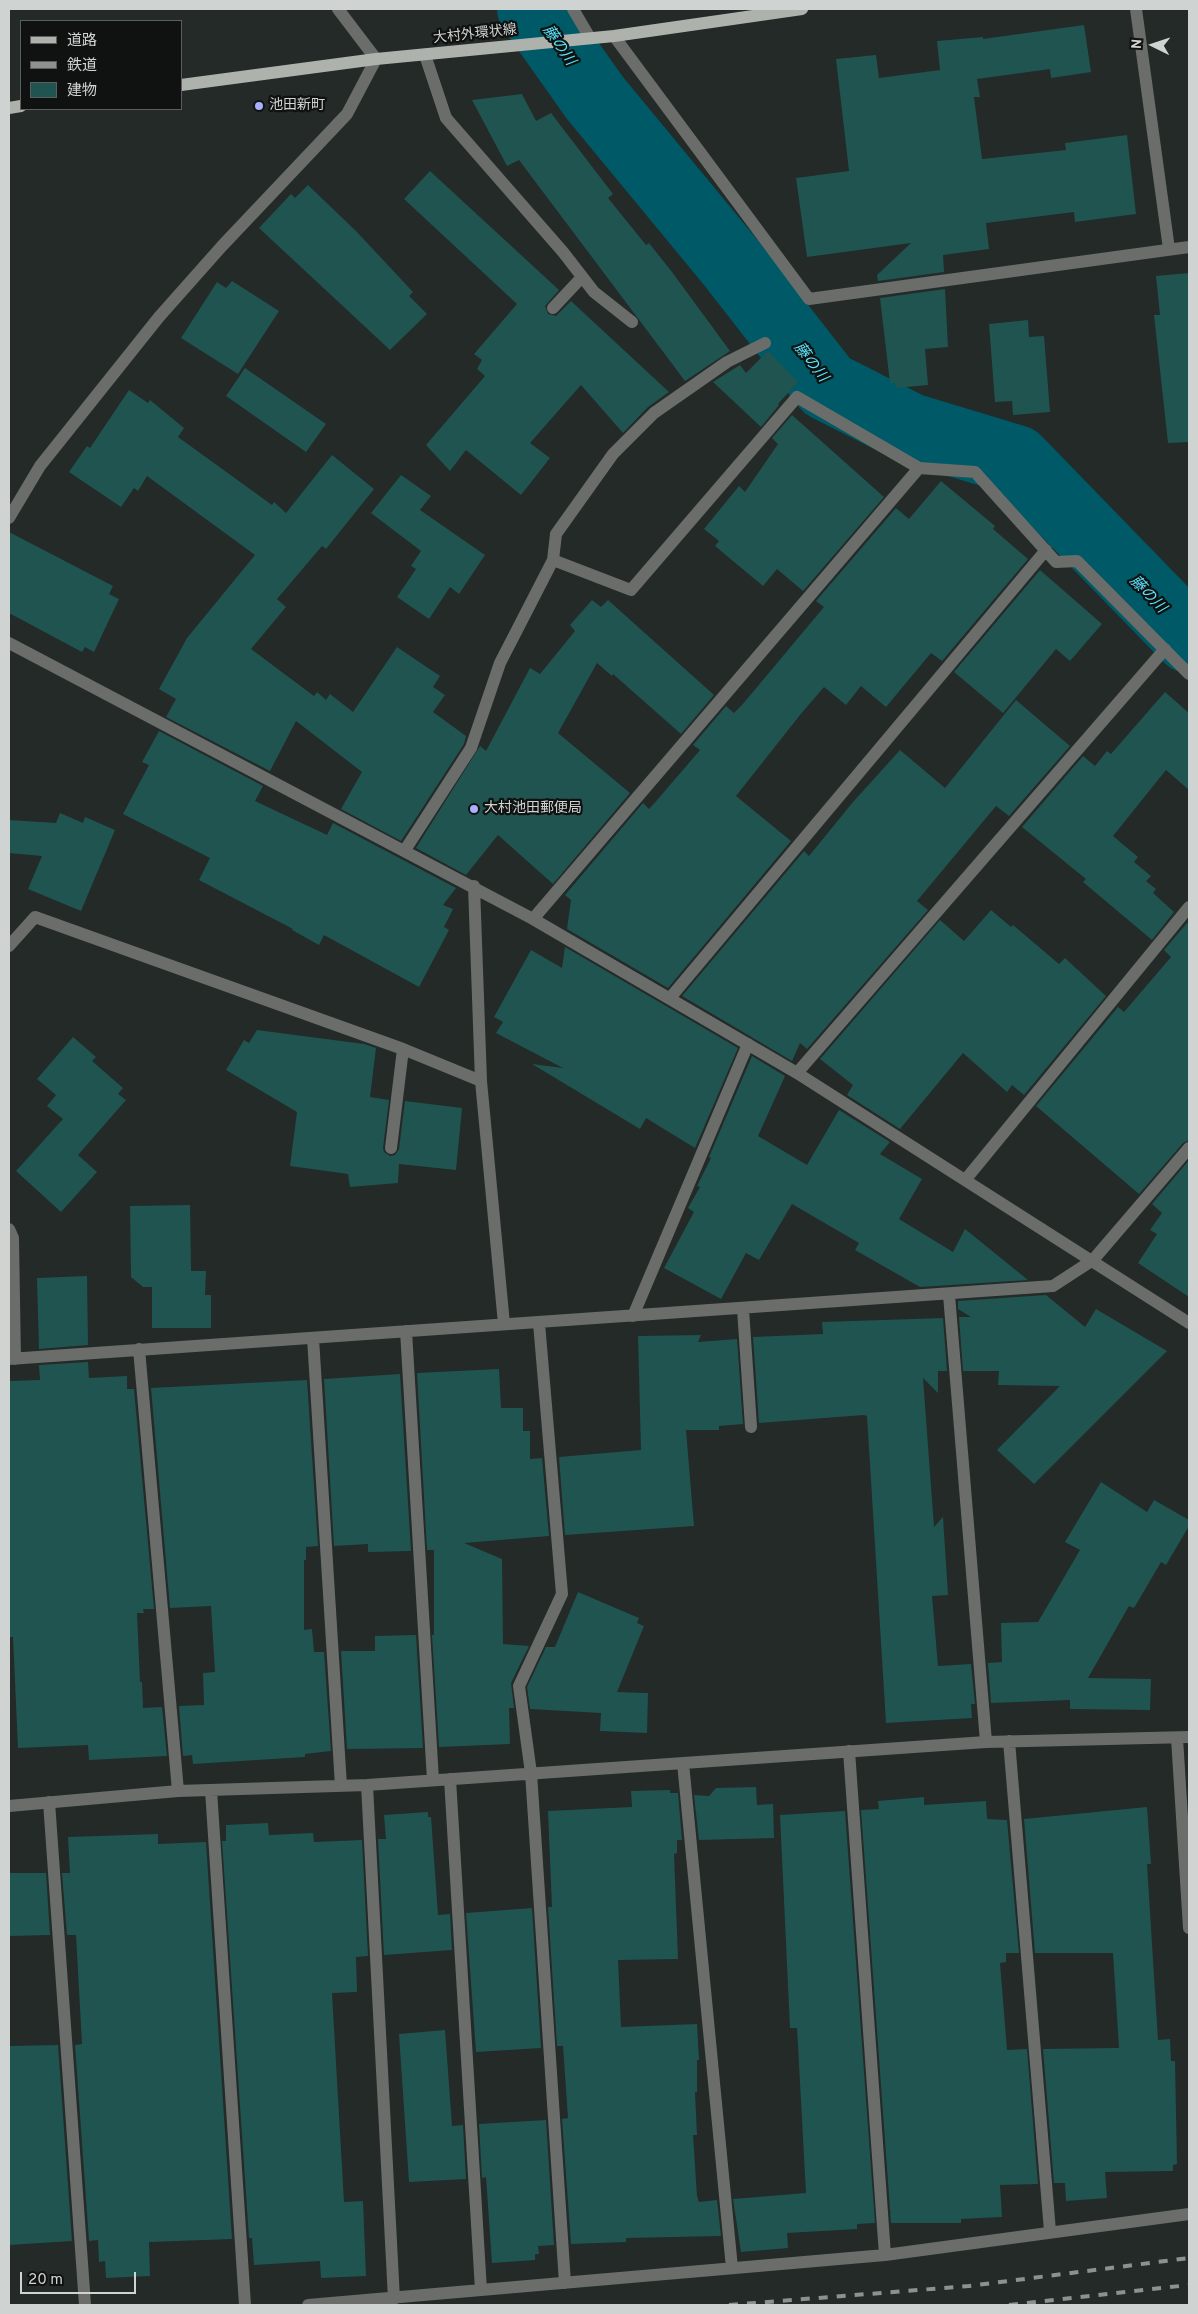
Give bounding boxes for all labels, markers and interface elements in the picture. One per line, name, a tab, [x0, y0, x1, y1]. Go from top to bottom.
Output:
legend	[20, 20, 182, 110]
north arrow	[1128, 20, 1178, 70]
street label: 大村外環状線	[432, 22, 518, 48]
water label: 藤の川	[538, 22, 578, 70]
text: 道路	[67, 32, 97, 51]
text: N	[1129, 38, 1146, 50]
text: 鉄道	[67, 57, 97, 76]
text: 建物	[67, 82, 97, 101]
place label: 池田新町	[269, 98, 325, 114]
marker: 池田新町	[253, 100, 265, 112]
water label: 藤の川	[789, 340, 831, 386]
water label: 藤の川	[1125, 573, 1169, 617]
place label: 大村池田郵便局	[484, 801, 582, 817]
marker: 大村池田郵便局	[468, 803, 480, 815]
scale bar	[22, 2262, 139, 2294]
text: 20 m	[28, 2271, 63, 2290]

